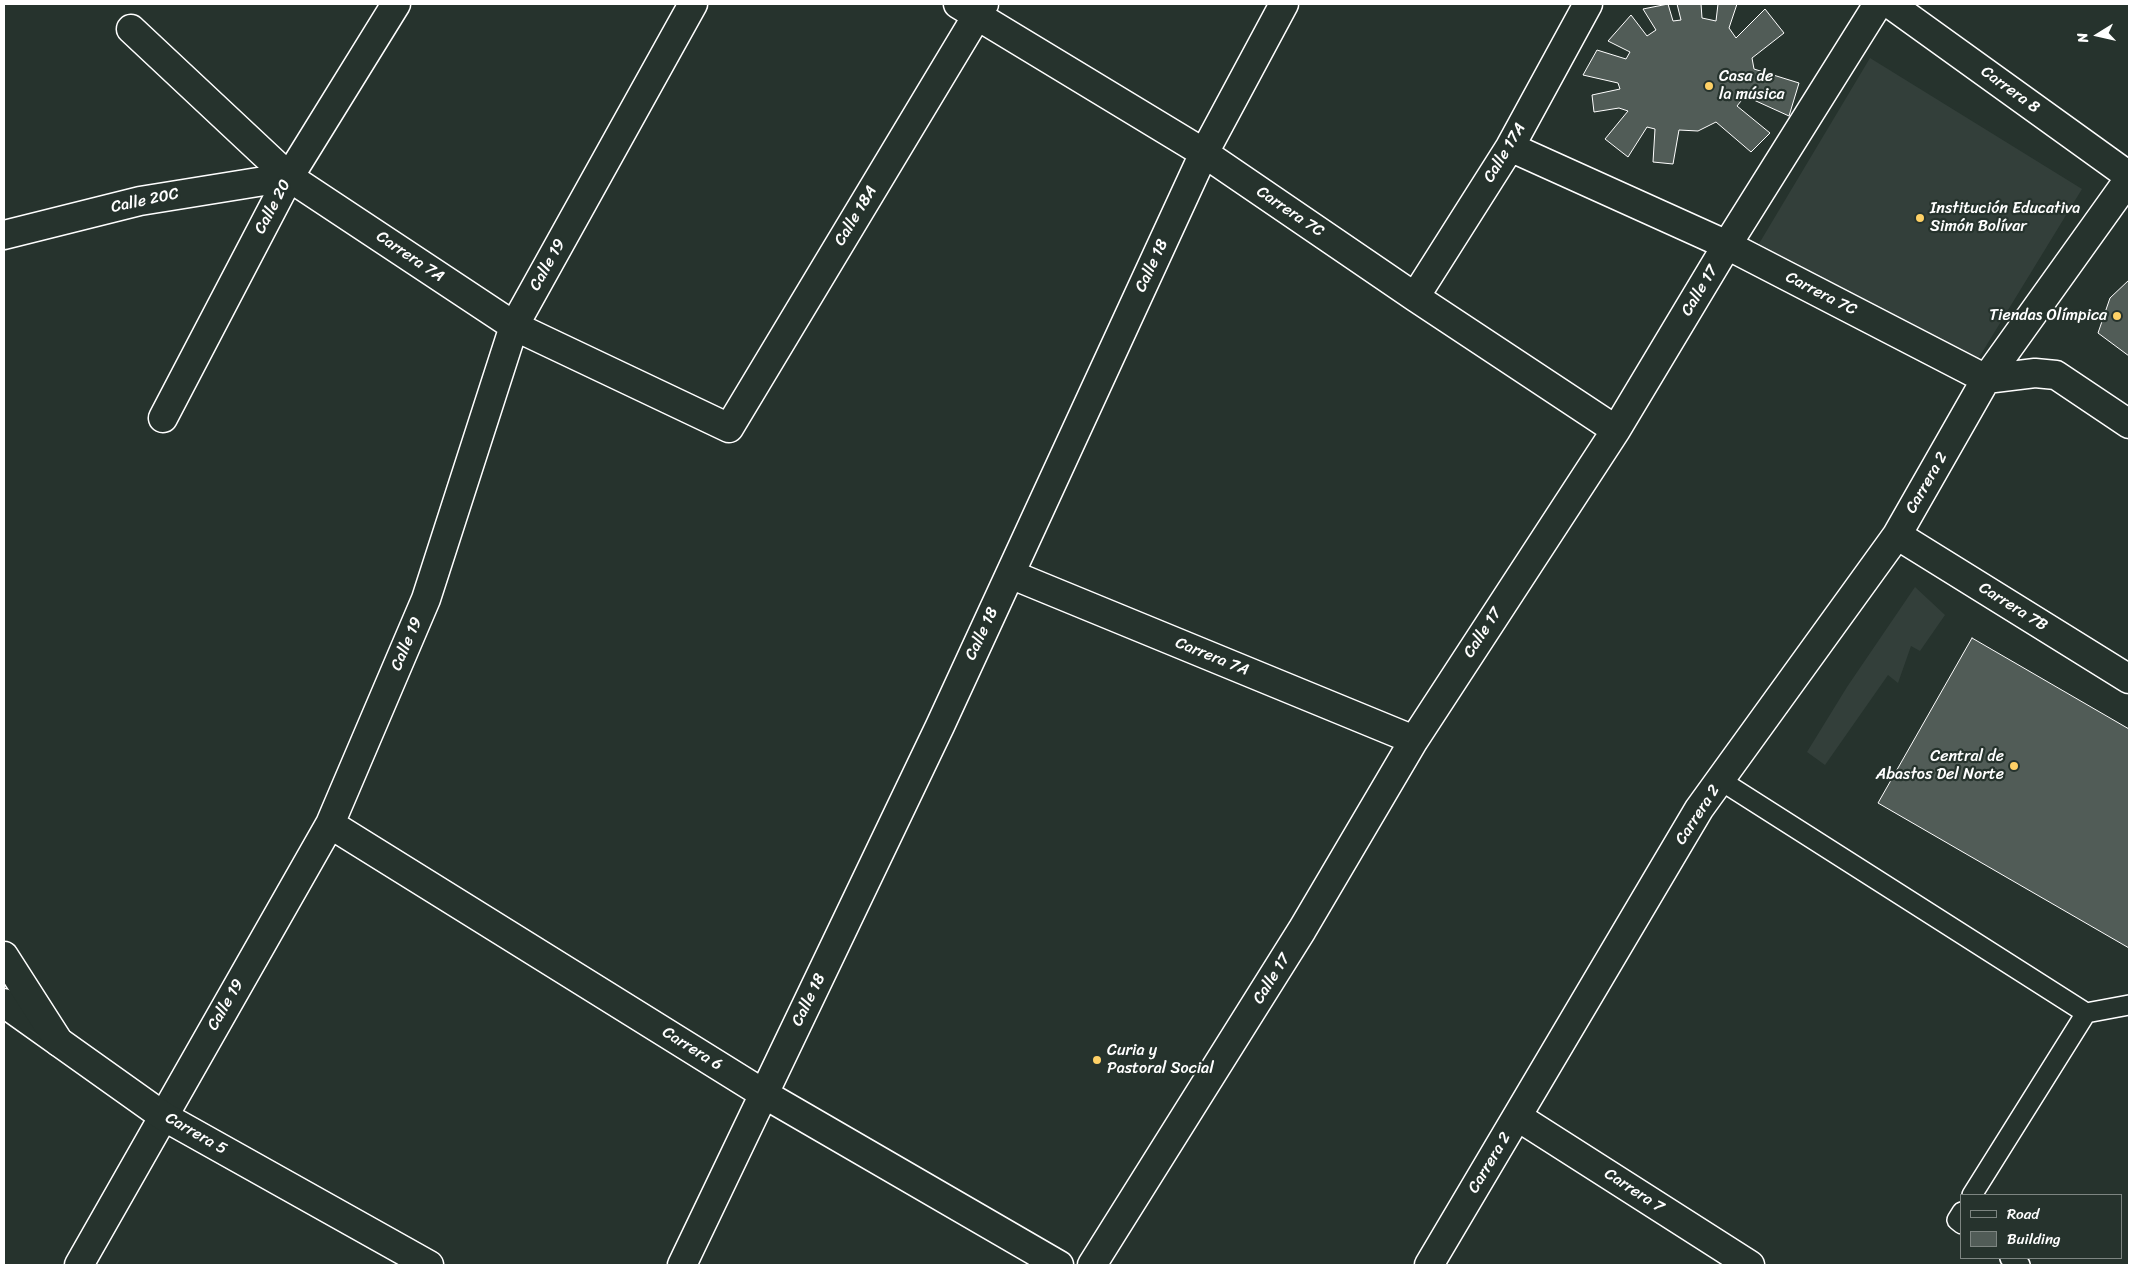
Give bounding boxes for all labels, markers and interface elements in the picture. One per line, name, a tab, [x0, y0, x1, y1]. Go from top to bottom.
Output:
north arrow	[2073, 10, 2123, 60]
text: N	[2070, 31, 2096, 45]
street label: Carrera 8	[1977, 62, 2043, 118]
place label: Casa de la música	[1719, 67, 1784, 105]
marker: Casa de la música	[1703, 80, 1715, 92]
street label: Calle 17A	[1480, 120, 1530, 186]
street label: Calle 20	[251, 177, 295, 237]
street label: Carrera 7C	[1253, 182, 1327, 242]
street label: Calle 18A	[831, 183, 881, 249]
street label: Calle 20C	[109, 184, 181, 218]
place label: Institución Educativa Simón Bolívar	[1930, 199, 2080, 237]
marker: Institución Educativa Simón Bolívar	[1914, 212, 1926, 224]
street label: Carrera 7A	[372, 227, 448, 287]
street label: Calle 19	[526, 236, 570, 294]
street label: Calle 18	[1131, 237, 1173, 295]
street label: Calle 17	[1677, 262, 1723, 320]
street label: Carrera 7C	[1782, 268, 1860, 320]
place label: Tiendas Olímpica	[1989, 306, 2107, 326]
marker: Tiendas Olímpica	[2111, 310, 2123, 322]
street label: Carrera 2	[1902, 449, 1952, 517]
street label: Carrera 7B	[1975, 578, 2051, 636]
street label: Calle 17	[1460, 604, 1506, 662]
street label: Calle 18	[961, 605, 1003, 663]
street label: Calle 19	[387, 614, 427, 674]
street label: Carrera 7A	[1172, 634, 1252, 680]
place label: Central de Abastos Del Norte	[1876, 747, 2004, 785]
marker: Central de Abastos Del Norte	[2008, 760, 2020, 772]
street label: Carrera 2	[1672, 782, 1724, 848]
street label: Calle 17	[1249, 950, 1295, 1008]
street label: Calle 18	[788, 971, 830, 1029]
street label: Calle 19	[204, 976, 248, 1034]
street label: Carrera 6	[658, 1023, 726, 1075]
place label: Curia y Pastoral Social	[1107, 1041, 1214, 1079]
marker: Curia y Pastoral Social	[1091, 1054, 1103, 1066]
street label: Carrera 5	[162, 1109, 230, 1159]
street label: Carrera 2	[1464, 1129, 1516, 1197]
street label: Carrera 7	[1601, 1165, 1667, 1217]
legend	[1960, 1194, 2123, 1259]
text: Road	[2007, 1201, 2039, 1227]
text: Building	[2007, 1226, 2061, 1252]

